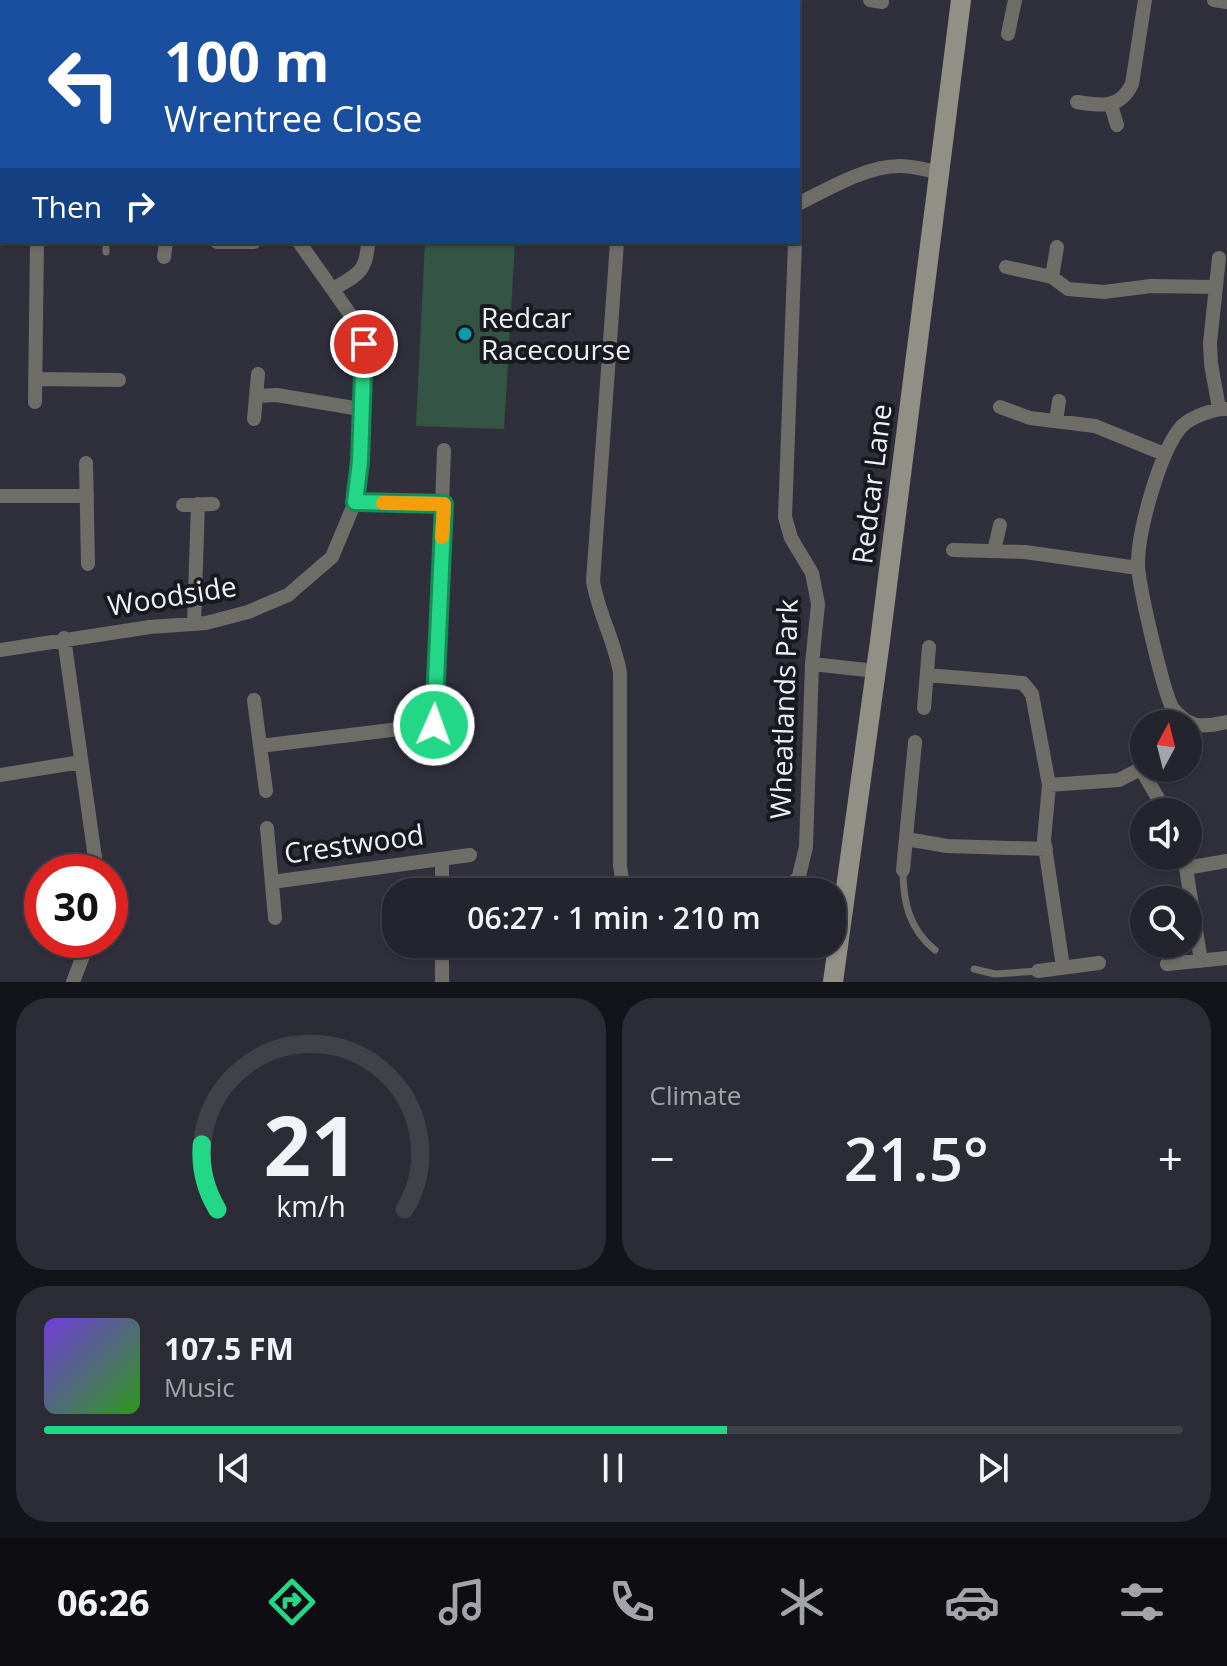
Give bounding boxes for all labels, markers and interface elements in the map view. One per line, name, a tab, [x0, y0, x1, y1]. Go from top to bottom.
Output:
text: 100 m	[164, 22, 330, 98]
icon: left	[32, 32, 136, 136]
text: Wrentree Close	[164, 94, 422, 143]
icon: right	[118, 184, 162, 228]
text: Then	[32, 186, 102, 227]
place label: Redcar Racecourse	[481, 298, 631, 368]
pin	[330, 310, 398, 378]
icon: arrive	[342, 322, 386, 366]
marker: Redcar Racecourse	[456, 325, 474, 343]
street label: Redcar Lane	[842, 402, 900, 566]
street label: Woodside	[105, 566, 239, 624]
street label: Wheatlands Park	[760, 598, 806, 820]
position arrow	[392, 683, 476, 767]
north arrow	[1130, 710, 1202, 782]
map controls	[1130, 710, 1202, 958]
button: sound	[1130, 798, 1202, 870]
street label: Crestwood	[282, 814, 426, 872]
speed limit sign: 30	[24, 854, 128, 958]
button: search	[1130, 886, 1202, 958]
text: 06:27 · 1 min · 210 m	[467, 897, 761, 938]
text: Climate	[650, 1077, 741, 1113]
text: 21	[263, 1087, 358, 1200]
text: 21.5°	[844, 1117, 989, 1199]
text: −	[650, 1128, 675, 1188]
text: +	[1158, 1128, 1183, 1188]
text: km/h	[276, 1186, 345, 1225]
text: 107.5 FM	[164, 1328, 294, 1369]
text: Music	[164, 1369, 235, 1405]
icon: previous	[212, 1446, 256, 1490]
icon: pause	[591, 1446, 635, 1490]
icon: next	[971, 1446, 1015, 1490]
icon: directions	[264, 1574, 320, 1630]
icon: music	[434, 1574, 490, 1630]
icon: phone	[604, 1574, 660, 1630]
icon: climate	[774, 1574, 830, 1630]
icon: car	[944, 1574, 1000, 1630]
icon: filters	[1114, 1574, 1170, 1630]
text: 06:26	[57, 1578, 150, 1627]

